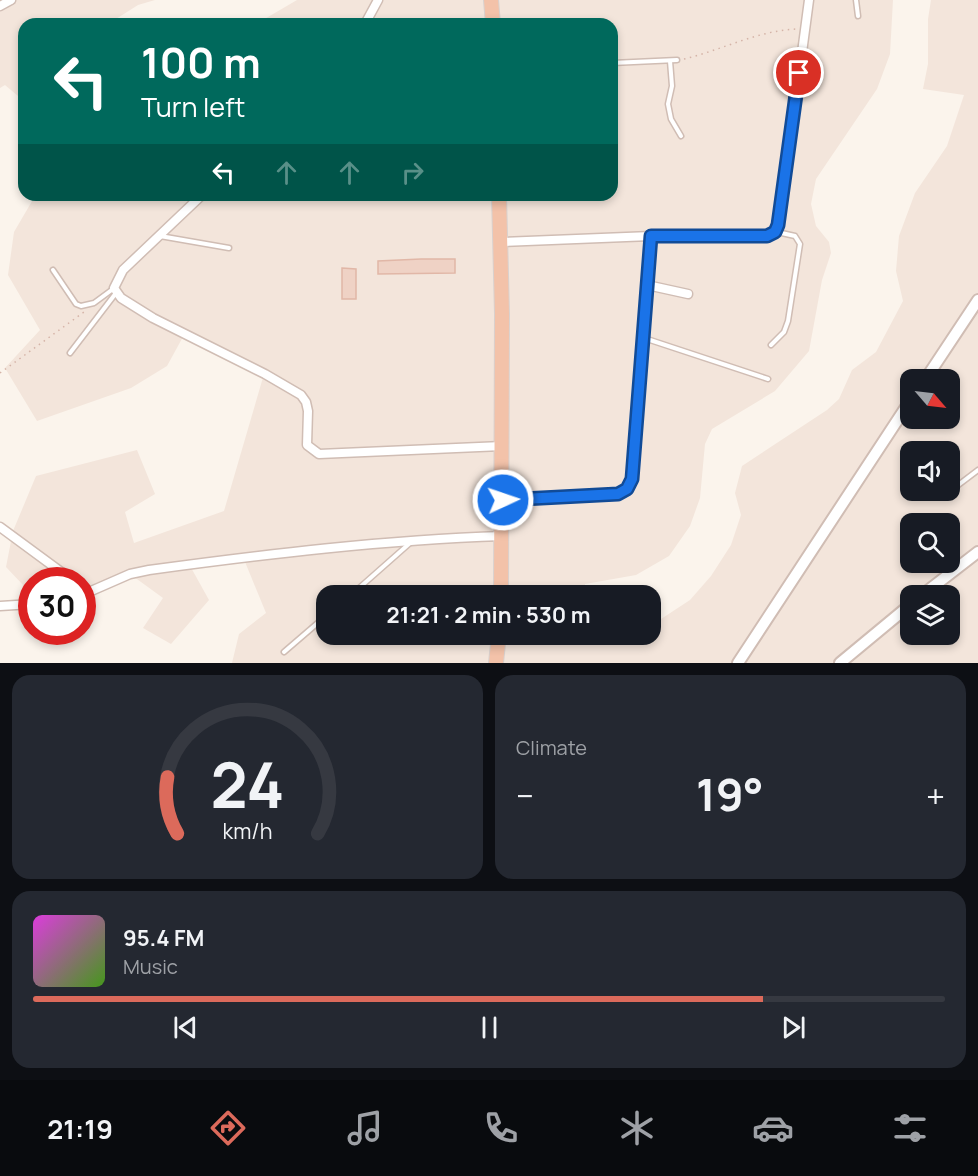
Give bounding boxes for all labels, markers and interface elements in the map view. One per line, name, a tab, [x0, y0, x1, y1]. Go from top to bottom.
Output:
text: 100 m	[141, 33, 261, 91]
icon: left	[42, 42, 120, 120]
pin	[773, 47, 824, 98]
icon: arrive	[782, 56, 815, 89]
text: Turn left	[141, 88, 245, 125]
icon: left	[207, 156, 240, 189]
icon: ahead	[270, 156, 303, 189]
icon: ahead	[333, 156, 366, 189]
icon: right	[396, 156, 429, 189]
north arrow	[900, 369, 960, 429]
map controls	[900, 369, 960, 645]
button: sound	[900, 441, 960, 501]
position arrow	[471, 468, 535, 532]
button: search	[900, 513, 960, 573]
speed limit sign: 30	[18, 567, 96, 645]
button: layers	[900, 585, 960, 645]
text: 21:21 · 2 min · 530 m	[387, 600, 590, 630]
text: Climate	[516, 734, 587, 761]
text: 24	[211, 741, 284, 827]
text: 19°	[696, 763, 764, 825]
text: −	[516, 773, 534, 818]
text: +	[926, 773, 945, 818]
text: km/h	[223, 816, 272, 845]
text: 95.4 FM	[123, 923, 204, 953]
text: Music	[123, 953, 178, 980]
icon: previous	[169, 1011, 202, 1044]
icon: pause	[473, 1011, 506, 1044]
icon: next	[777, 1011, 810, 1044]
icon: directions	[207, 1107, 249, 1149]
icon: music	[344, 1107, 386, 1149]
icon: phone	[480, 1107, 522, 1149]
icon: climate	[616, 1107, 658, 1149]
icon: car	[752, 1107, 794, 1149]
icon: filters	[889, 1107, 931, 1149]
text: 21:19	[47, 1110, 113, 1147]

